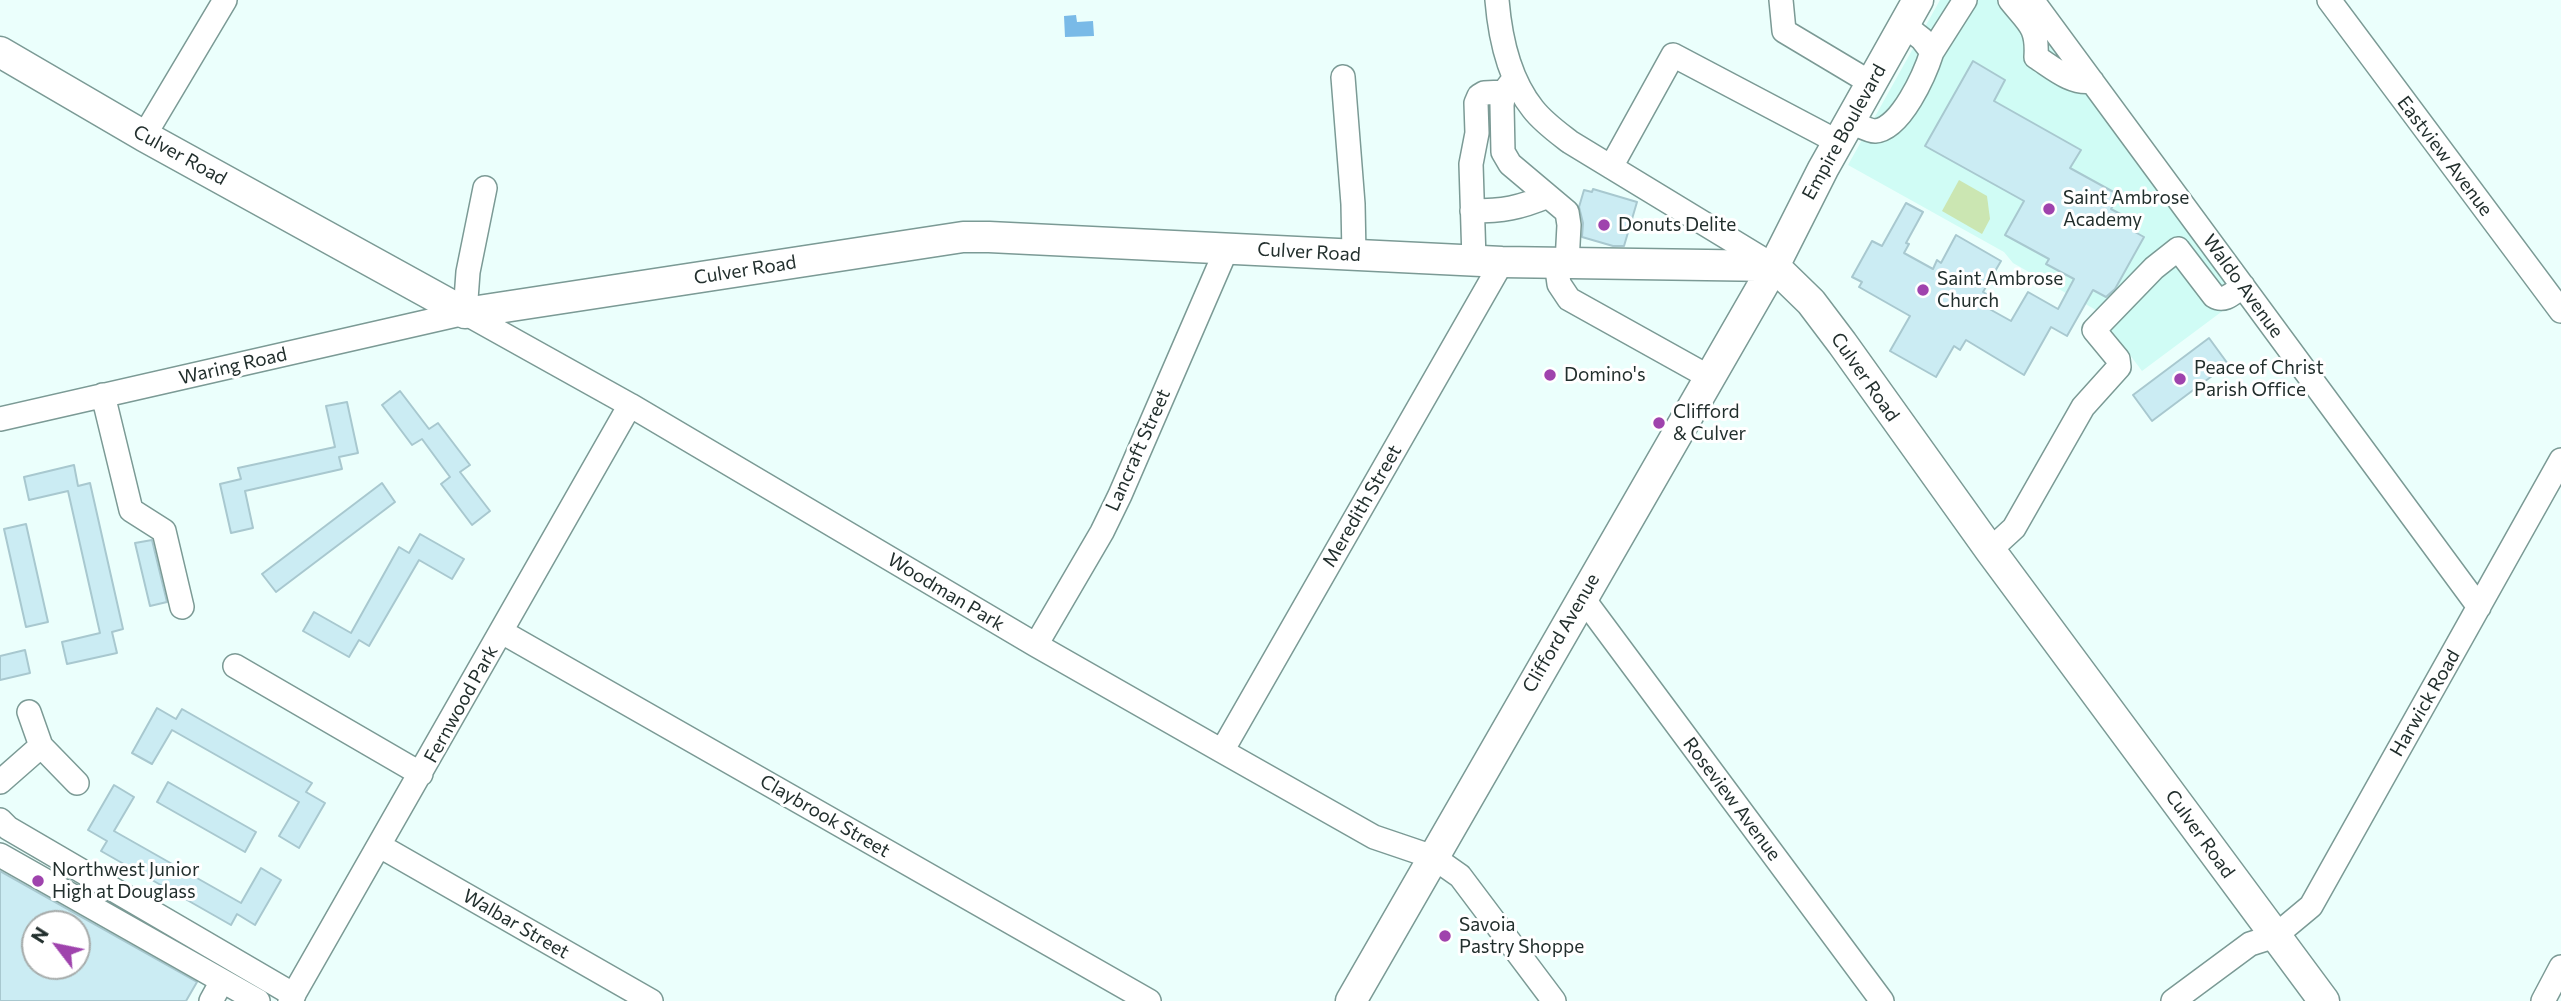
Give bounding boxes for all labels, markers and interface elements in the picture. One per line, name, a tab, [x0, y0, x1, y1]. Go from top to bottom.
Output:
street label: Empire Boulevard	[1797, 60, 1891, 204]
street label: Eastview Avenue	[2393, 92, 2497, 220]
street label: Culver Road	[129, 120, 231, 190]
place label: Saint Ambrose Academy	[2063, 187, 2189, 231]
marker: Saint Ambrose Academy	[2041, 201, 2057, 217]
place label: Donuts Delite	[1618, 214, 1736, 236]
marker: Donuts Delite	[1596, 217, 1612, 233]
street label: Waldo Avenue	[2198, 230, 2288, 342]
street label: Culver Road	[1257, 238, 1361, 266]
street label: Culver Road	[692, 251, 798, 289]
place label: Saint Ambrose Church	[1937, 268, 2063, 312]
marker: Saint Ambrose Church	[1915, 282, 1931, 298]
street label: Culver Road	[1826, 328, 1904, 426]
street label: Waring Road	[177, 343, 289, 389]
place label: Peace of Christ Parish Office	[2194, 357, 2324, 401]
place label: Domino's	[1564, 364, 1646, 386]
marker: Domino's	[1542, 367, 1558, 383]
marker: Peace of Christ Parish Office	[2172, 371, 2188, 387]
street label: Lancraft Street	[1101, 385, 1175, 515]
place label: Clifford & Culver	[1673, 401, 1746, 445]
marker: Clifford & Culver	[1651, 415, 1667, 431]
street label: Meredith Street	[1318, 441, 1406, 571]
street label: Woodman Park	[883, 548, 1009, 636]
street label: Clifford Avenue	[1518, 570, 1604, 696]
street label: Fernwood Park	[419, 641, 503, 767]
street label: Harwick Road	[2385, 646, 2465, 760]
street label: Roseview Avenue	[1678, 733, 1786, 865]
street label: Claybrook Street	[756, 770, 894, 862]
street label: Culver Road	[2160, 785, 2240, 883]
place label: Northwest Junior High at Douglass	[52, 859, 199, 903]
marker: Northwest Junior High at Douglass	[30, 873, 46, 889]
street label: Walbar Street	[459, 884, 573, 964]
north arrow	[21, 910, 91, 980]
place label: Savoia Pastry Shoppe	[1459, 914, 1584, 958]
text: N	[26, 923, 53, 947]
marker: Savoia Pastry Shoppe	[1437, 928, 1453, 944]

